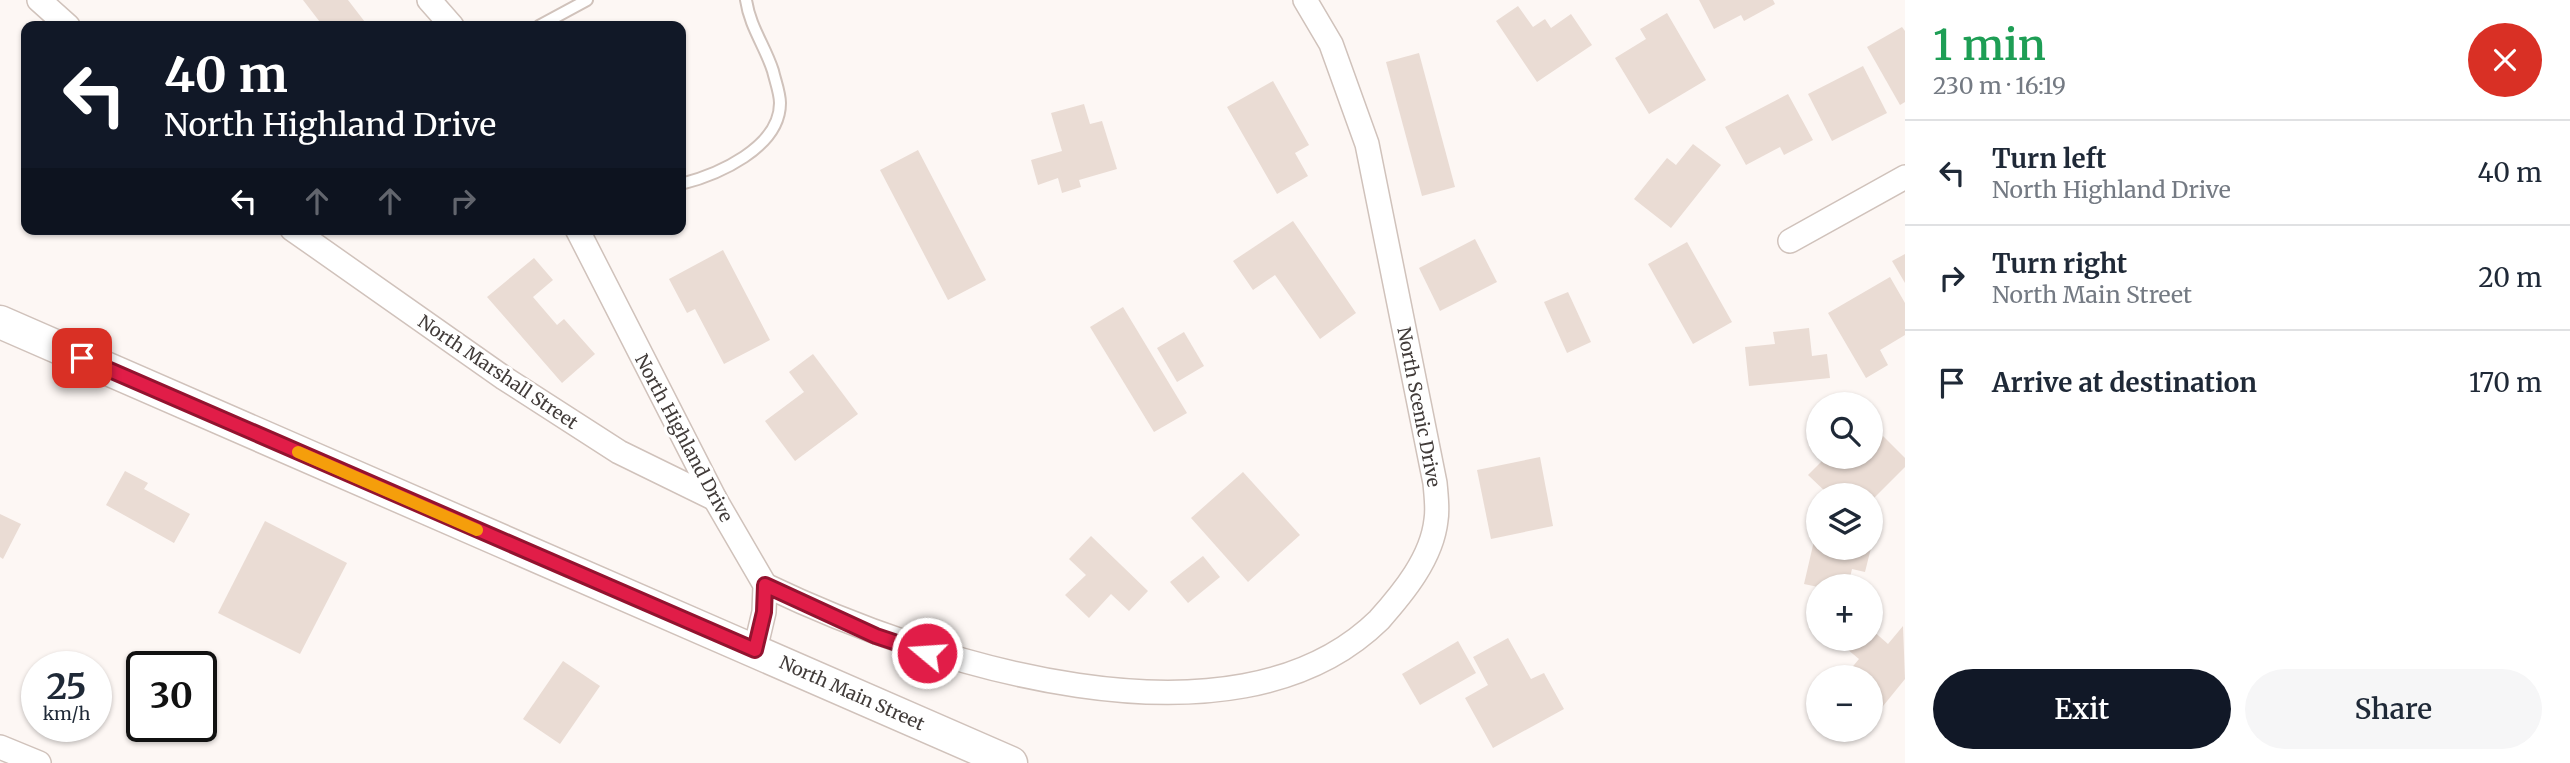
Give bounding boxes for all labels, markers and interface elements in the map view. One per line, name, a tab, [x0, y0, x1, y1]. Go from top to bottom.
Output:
text: 1 min	[1933, 19, 2046, 71]
button: close	[2468, 23, 2542, 97]
text: 40 m	[164, 44, 288, 105]
icon: left	[49, 49, 140, 140]
text: 230 m · 16:19	[1933, 71, 2066, 100]
text: North Highland Drive	[164, 105, 496, 145]
text: Turn left	[1992, 142, 2106, 175]
icon: left	[1933, 154, 1971, 192]
text: 40 m	[2478, 156, 2542, 189]
text: North Highland Drive	[1992, 175, 2231, 204]
icon: left	[225, 182, 263, 220]
icon: ahead	[298, 182, 336, 220]
icon: ahead	[371, 182, 409, 220]
icon: right	[444, 182, 482, 220]
text: Turn right	[1992, 247, 2127, 280]
icon: right	[1933, 259, 1971, 297]
text: 20 m	[2478, 261, 2542, 294]
text: North Main Street	[1992, 280, 2192, 309]
street label: North Marshall Street	[414, 310, 582, 434]
street label: North Scenic Drive	[1392, 325, 1446, 489]
pin	[52, 328, 112, 388]
icon: arrive	[63, 339, 101, 377]
street label: North Highland Drive	[630, 350, 738, 526]
icon: arrive	[1933, 364, 1971, 402]
text: Arrive at destination	[1992, 366, 2257, 399]
text: 170 m	[2469, 366, 2542, 399]
map controls	[1806, 392, 1883, 742]
button: search	[1806, 392, 1883, 469]
button: layers	[1806, 483, 1883, 560]
button: +	[1806, 574, 1883, 651]
position arrow	[890, 616, 964, 690]
speed limit sign: 30	[126, 651, 217, 742]
street label: North Main Street	[776, 651, 928, 735]
text: 25	[46, 665, 87, 709]
button: −	[1806, 665, 1883, 742]
button: Exit	[1933, 669, 2231, 749]
button: Share	[2245, 669, 2542, 749]
text: km/h	[43, 702, 90, 725]

